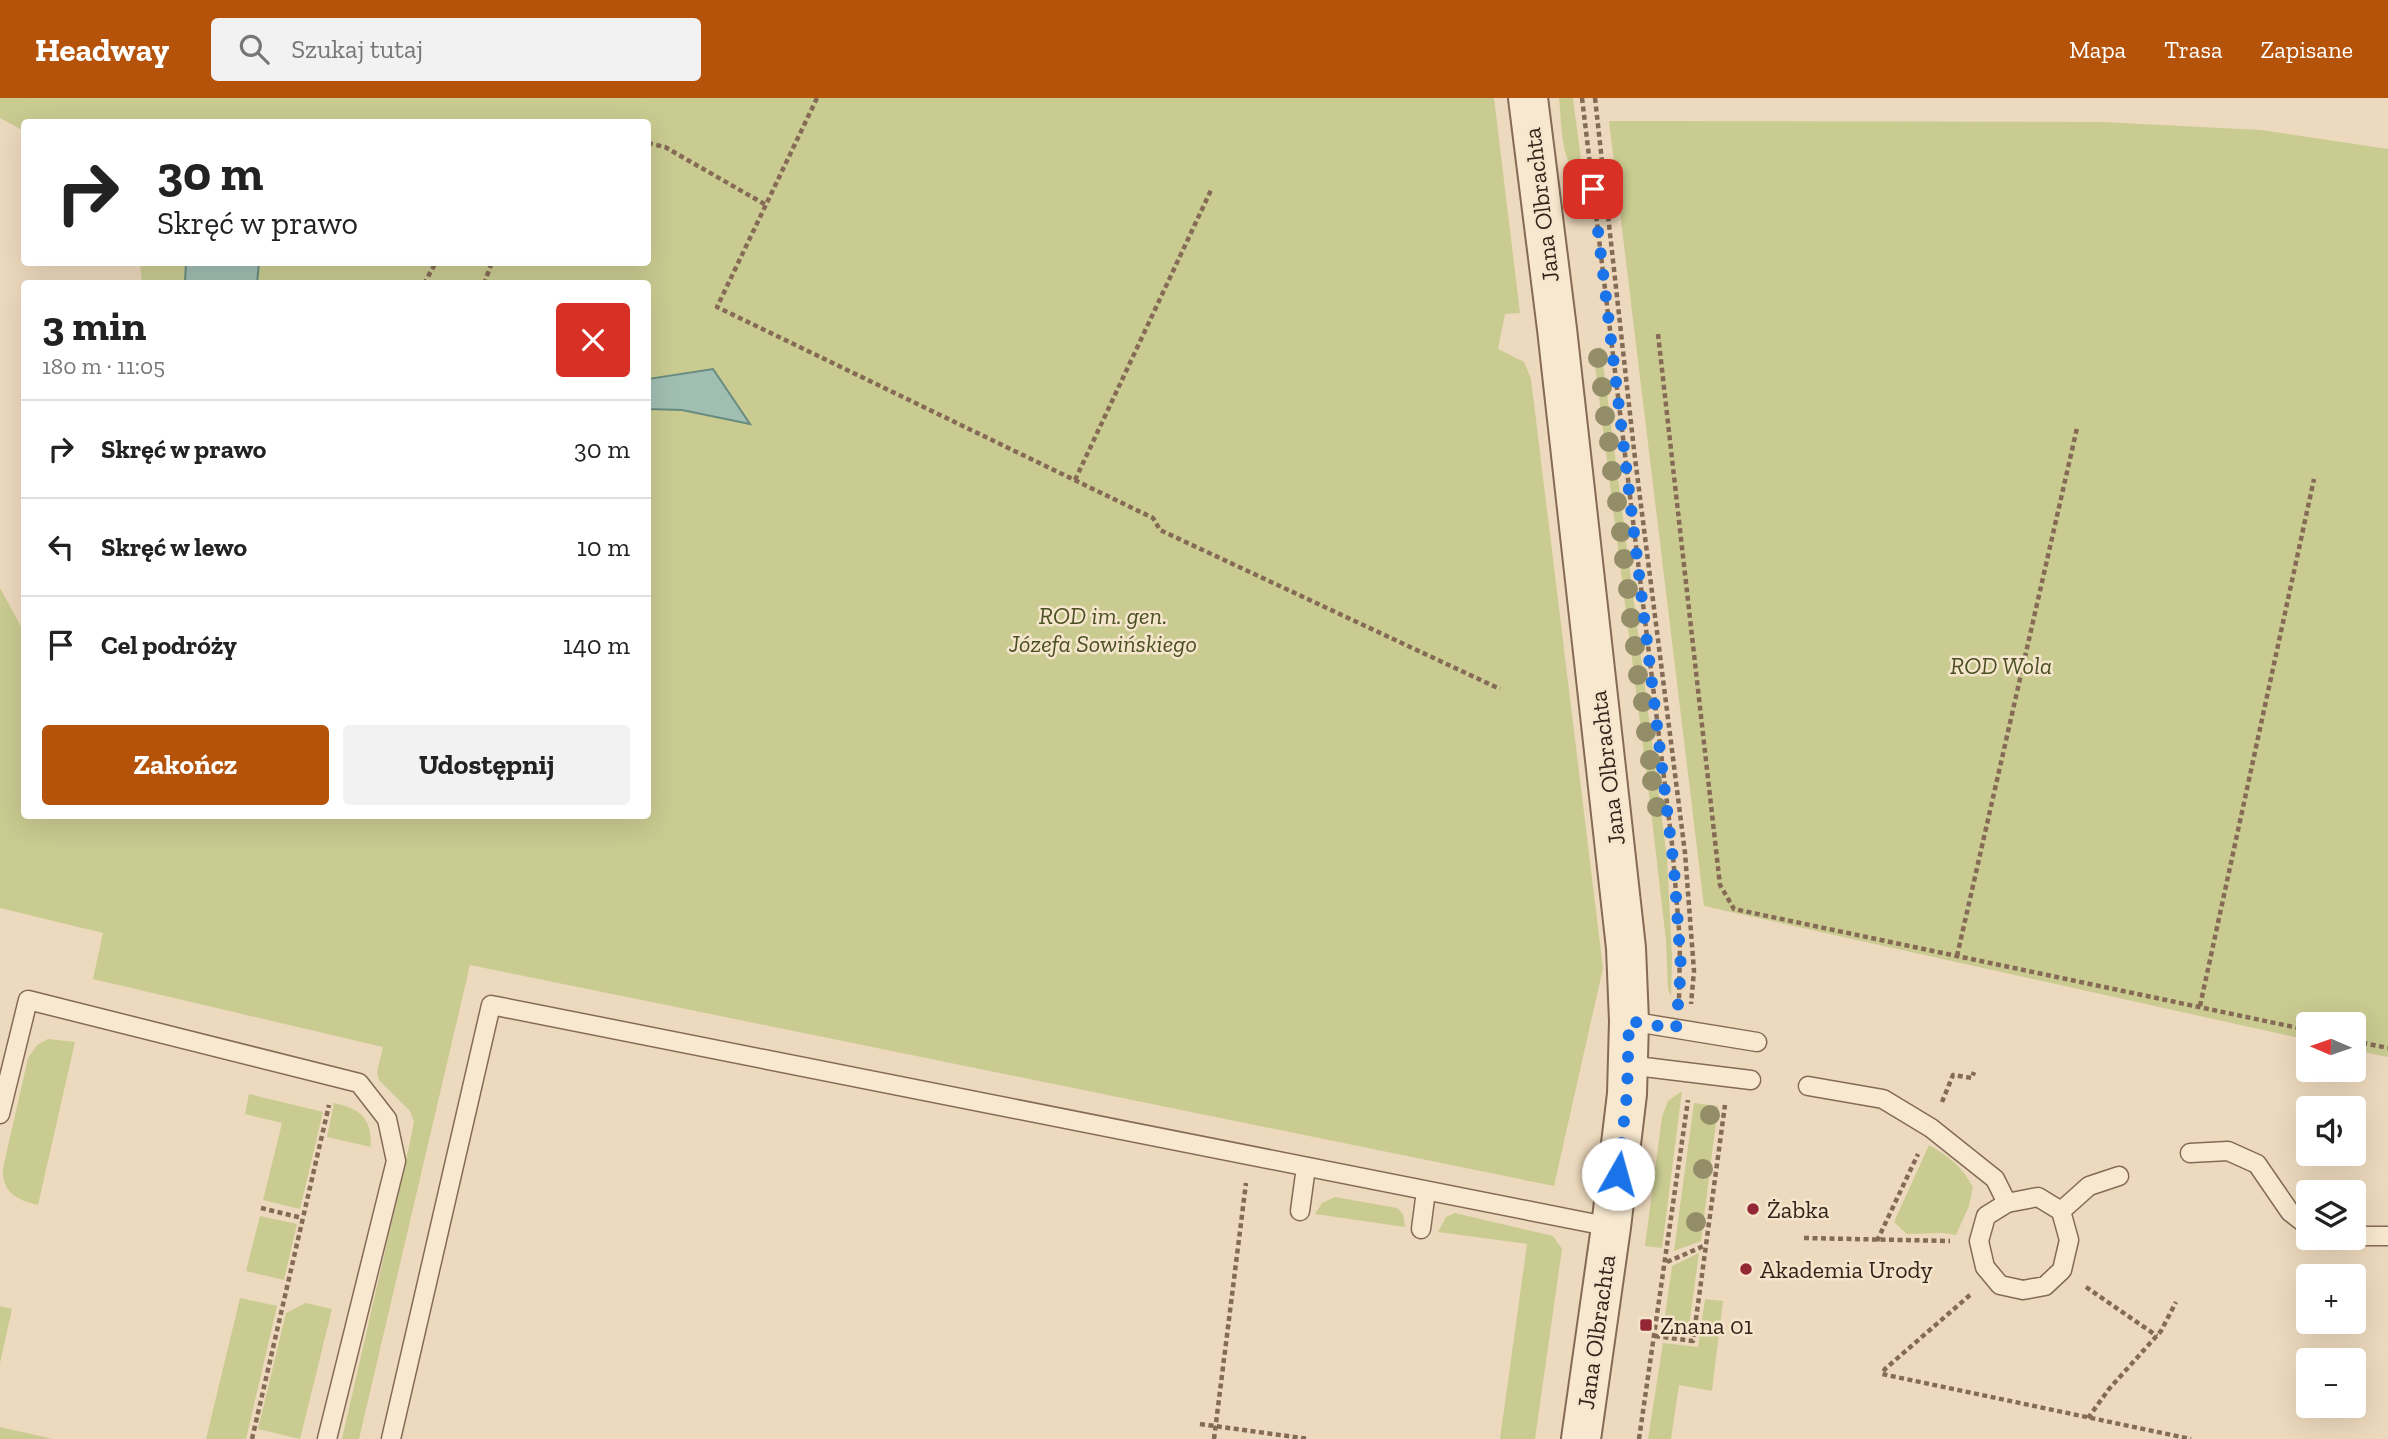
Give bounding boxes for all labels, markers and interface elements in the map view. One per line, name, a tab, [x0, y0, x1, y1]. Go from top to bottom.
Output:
search box	[211, 18, 701, 81]
text: Headway	[35, 30, 169, 69]
icon: search	[235, 30, 273, 68]
text: Szukaj tutaj	[291, 33, 423, 65]
text: Mapa	[2069, 35, 2126, 64]
text: Trasa	[2164, 35, 2223, 64]
text: Zapisane	[2261, 35, 2353, 64]
street label: Jana Olbrachta	[1517, 126, 1565, 284]
text: 30 m	[157, 144, 263, 203]
icon: right	[42, 147, 133, 238]
pin	[1563, 159, 1623, 219]
icon: arrive	[1574, 170, 1612, 208]
text: Skręć w prawo	[157, 204, 358, 242]
text: 3 min	[42, 300, 147, 351]
button: close	[556, 303, 630, 377]
text: 180 m · 11:05	[42, 352, 165, 380]
icon: right	[42, 430, 80, 468]
text: Skręć w prawo	[101, 433, 266, 465]
text: 30 m	[574, 433, 630, 465]
icon: left	[42, 528, 80, 566]
text: Skręć w lewo	[101, 531, 247, 563]
text: 10 m	[577, 531, 630, 563]
park label: ROD im. gen. Józefa Sowińskiego	[1008, 601, 1197, 658]
icon: arrive	[42, 626, 80, 664]
text: Cel podróży	[101, 629, 237, 661]
text: 140 m	[563, 629, 630, 661]
park label: ROD Wola	[1950, 651, 2052, 680]
street label: Jana Olbrachta	[1583, 689, 1631, 847]
button: Zakończ	[42, 725, 329, 805]
button: Udostępnij	[343, 725, 630, 805]
north arrow	[2296, 1012, 2366, 1082]
map controls	[2296, 1012, 2366, 1418]
button: sound	[2296, 1096, 2366, 1166]
position arrow	[1581, 1137, 1655, 1211]
button: layers	[2296, 1180, 2366, 1250]
place label: Żabka	[1767, 1195, 1830, 1224]
marker: Żabka	[1745, 1201, 1761, 1217]
street label: Jana Olbrachta	[1571, 1252, 1621, 1411]
place label: Akademia Urody	[1760, 1255, 1934, 1284]
marker: Akademia Urody	[1738, 1261, 1754, 1277]
button: +	[2296, 1264, 2366, 1334]
place label: Znana 01	[1660, 1311, 1753, 1340]
marker: Znana 01	[1638, 1317, 1654, 1333]
button: −	[2296, 1348, 2366, 1418]

